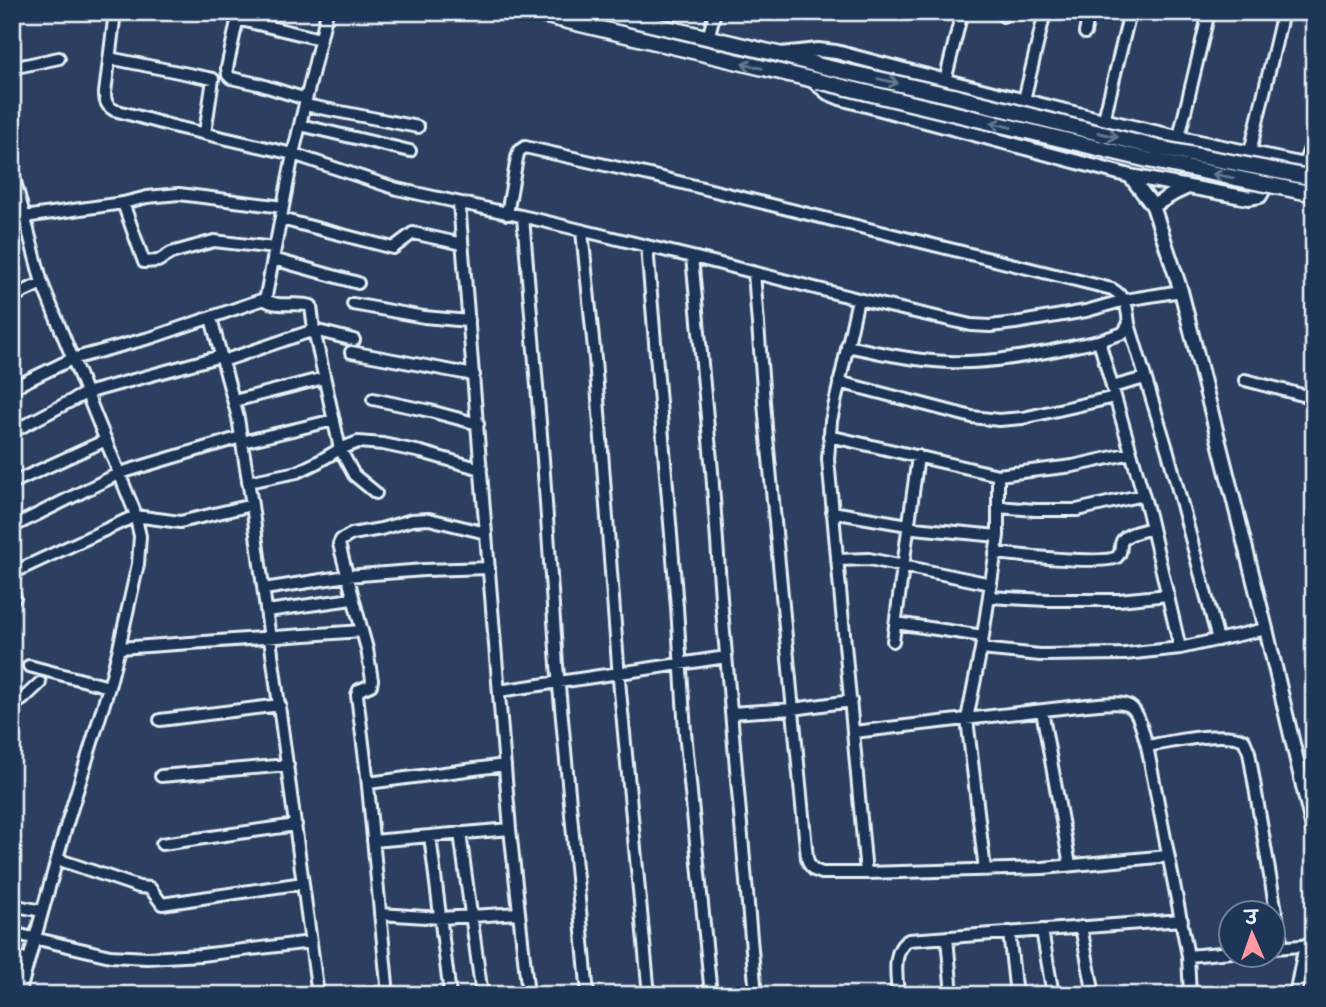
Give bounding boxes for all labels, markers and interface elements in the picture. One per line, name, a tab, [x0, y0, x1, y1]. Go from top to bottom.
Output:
one-way arrow	[741, 59, 764, 72]
one-way arrow	[876, 75, 898, 88]
one-way arrow	[990, 118, 1013, 131]
one-way arrow	[1097, 129, 1119, 142]
one-way arrow	[1212, 169, 1235, 183]
north arrow	[1218, 898, 1288, 968]
text: उ	[1243, 909, 1261, 932]

